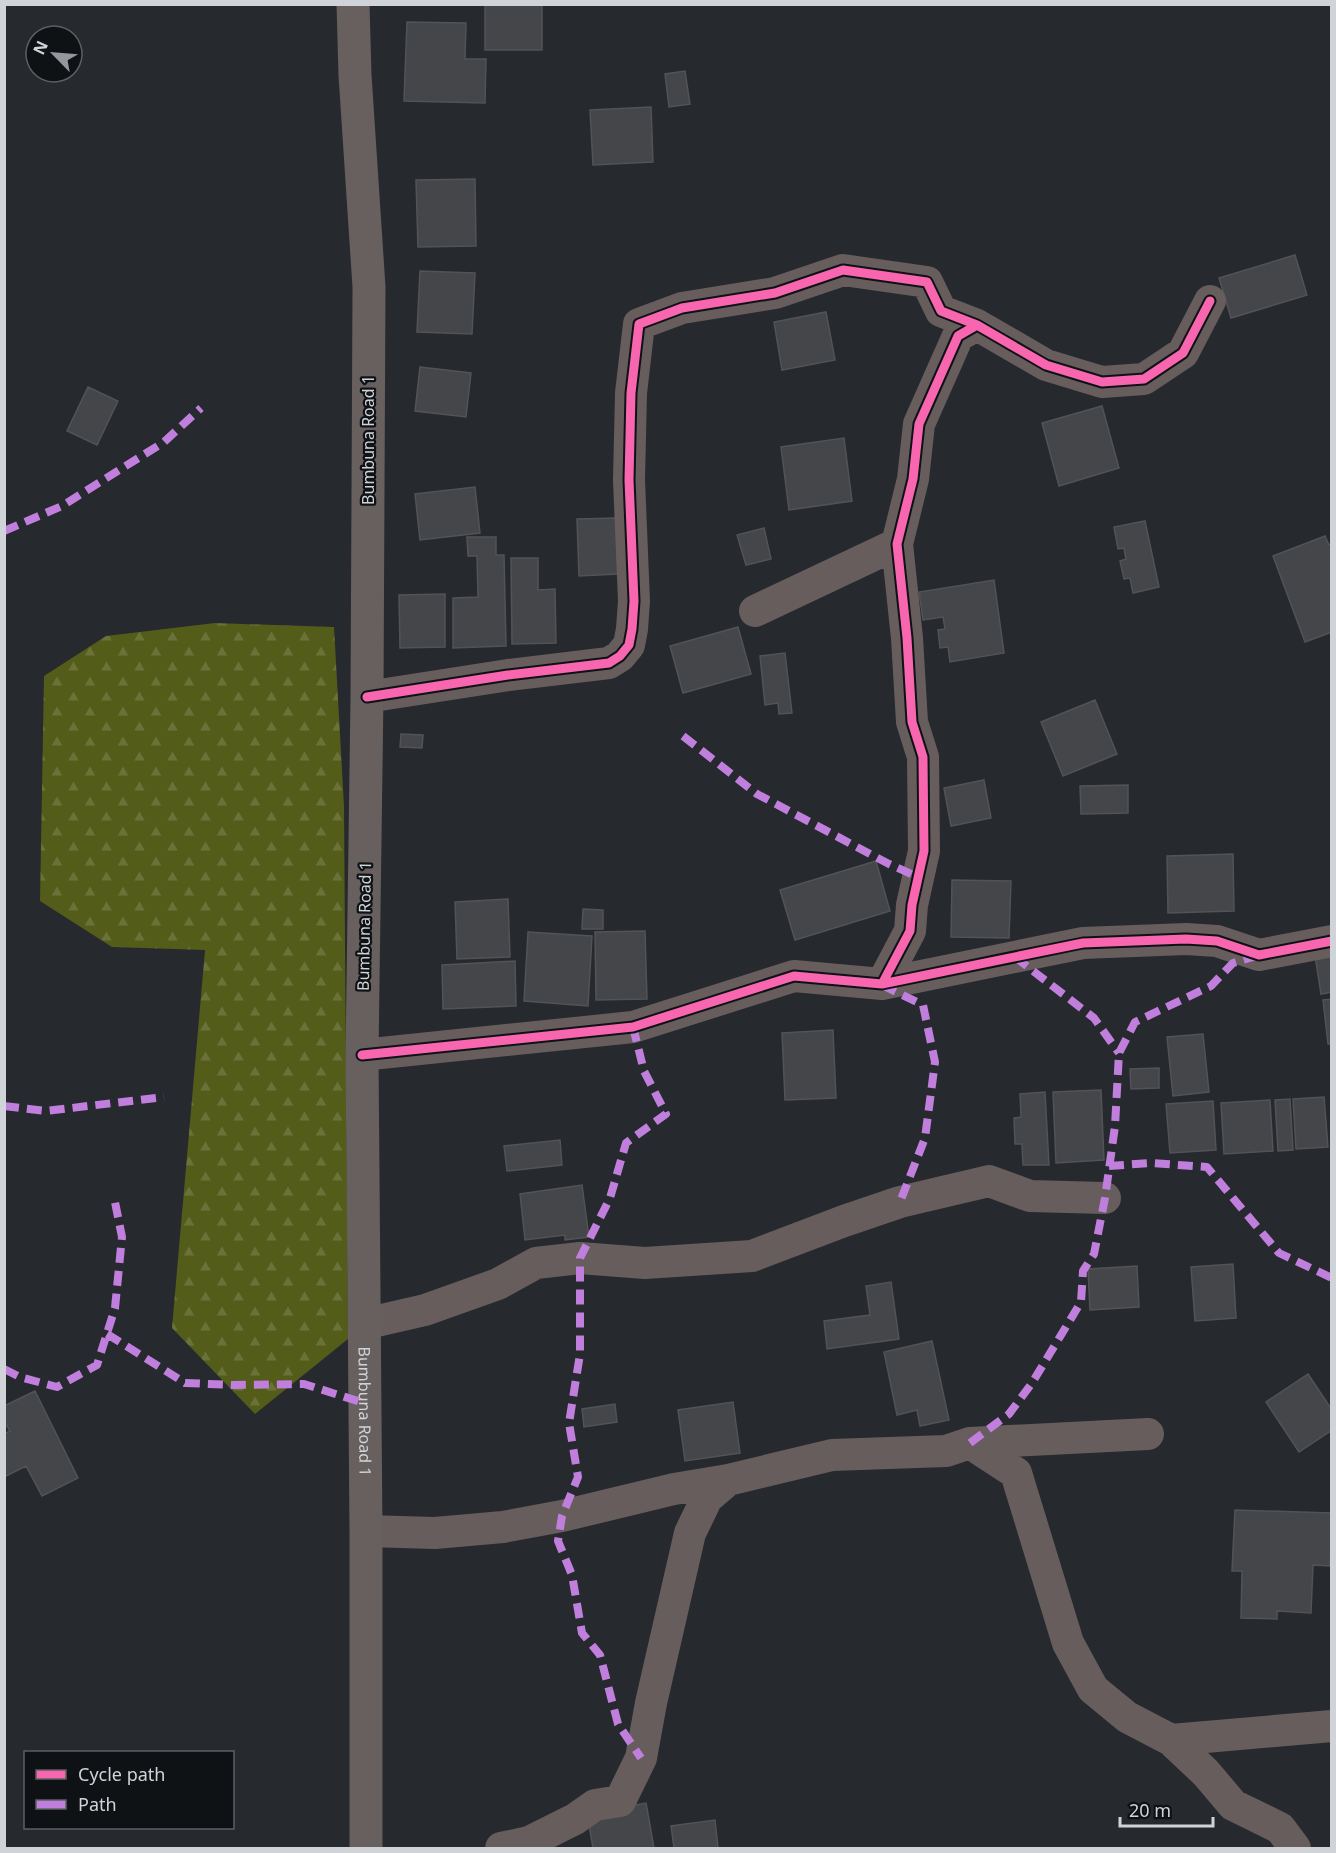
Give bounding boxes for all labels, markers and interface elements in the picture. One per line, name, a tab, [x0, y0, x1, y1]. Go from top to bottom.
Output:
north arrow	[24, 24, 84, 84]
text: N	[28, 37, 53, 58]
street label: Bumbuna Road 1	[357, 375, 379, 505]
street label: Bumbuna Road 1	[352, 861, 376, 991]
street label: Bumbuna Road 1	[353, 1346, 377, 1476]
legend	[24, 1751, 234, 1829]
text: Cycle path	[78, 1762, 165, 1786]
scale bar	[1120, 1790, 1213, 1828]
text: Path	[78, 1792, 117, 1816]
text: 20 m	[1129, 1798, 1171, 1822]

